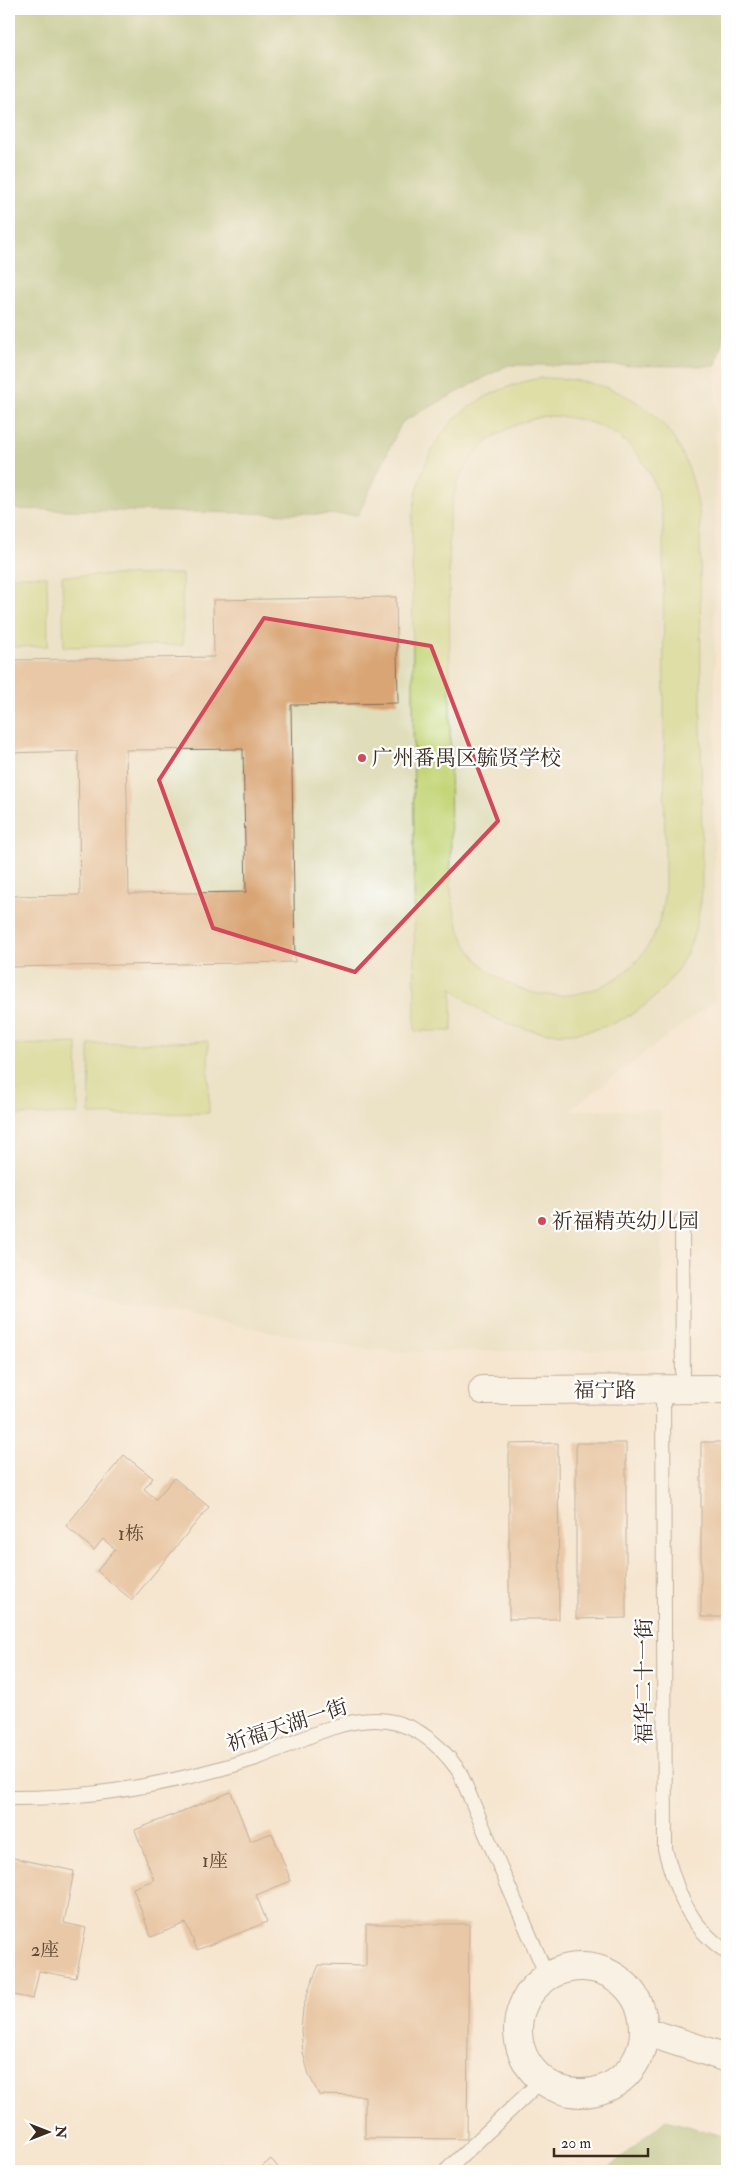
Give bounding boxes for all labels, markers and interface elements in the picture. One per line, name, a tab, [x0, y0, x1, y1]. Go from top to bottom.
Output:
place label: 广州番禺区毓贤学校	[372, 745, 561, 772]
marker: 广州番禺区毓贤学校	[356, 752, 368, 764]
place label: 祈福精英幼儿园	[552, 1208, 699, 1235]
marker: 祈福精英幼儿园	[536, 1215, 548, 1227]
street label: 福宁路	[574, 1377, 637, 1404]
house number: 1栋	[118, 1522, 144, 1546]
street label: 福华二十一街	[631, 1618, 658, 1744]
street label: 祈福天湖一街	[223, 1693, 351, 1758]
house number: 1座	[202, 1849, 228, 1873]
house number: 2座	[31, 1938, 59, 1962]
north arrow	[22, 2108, 72, 2158]
text: N	[52, 2125, 69, 2139]
scale bar	[554, 2125, 647, 2157]
text: 20 m	[561, 2134, 591, 2153]

